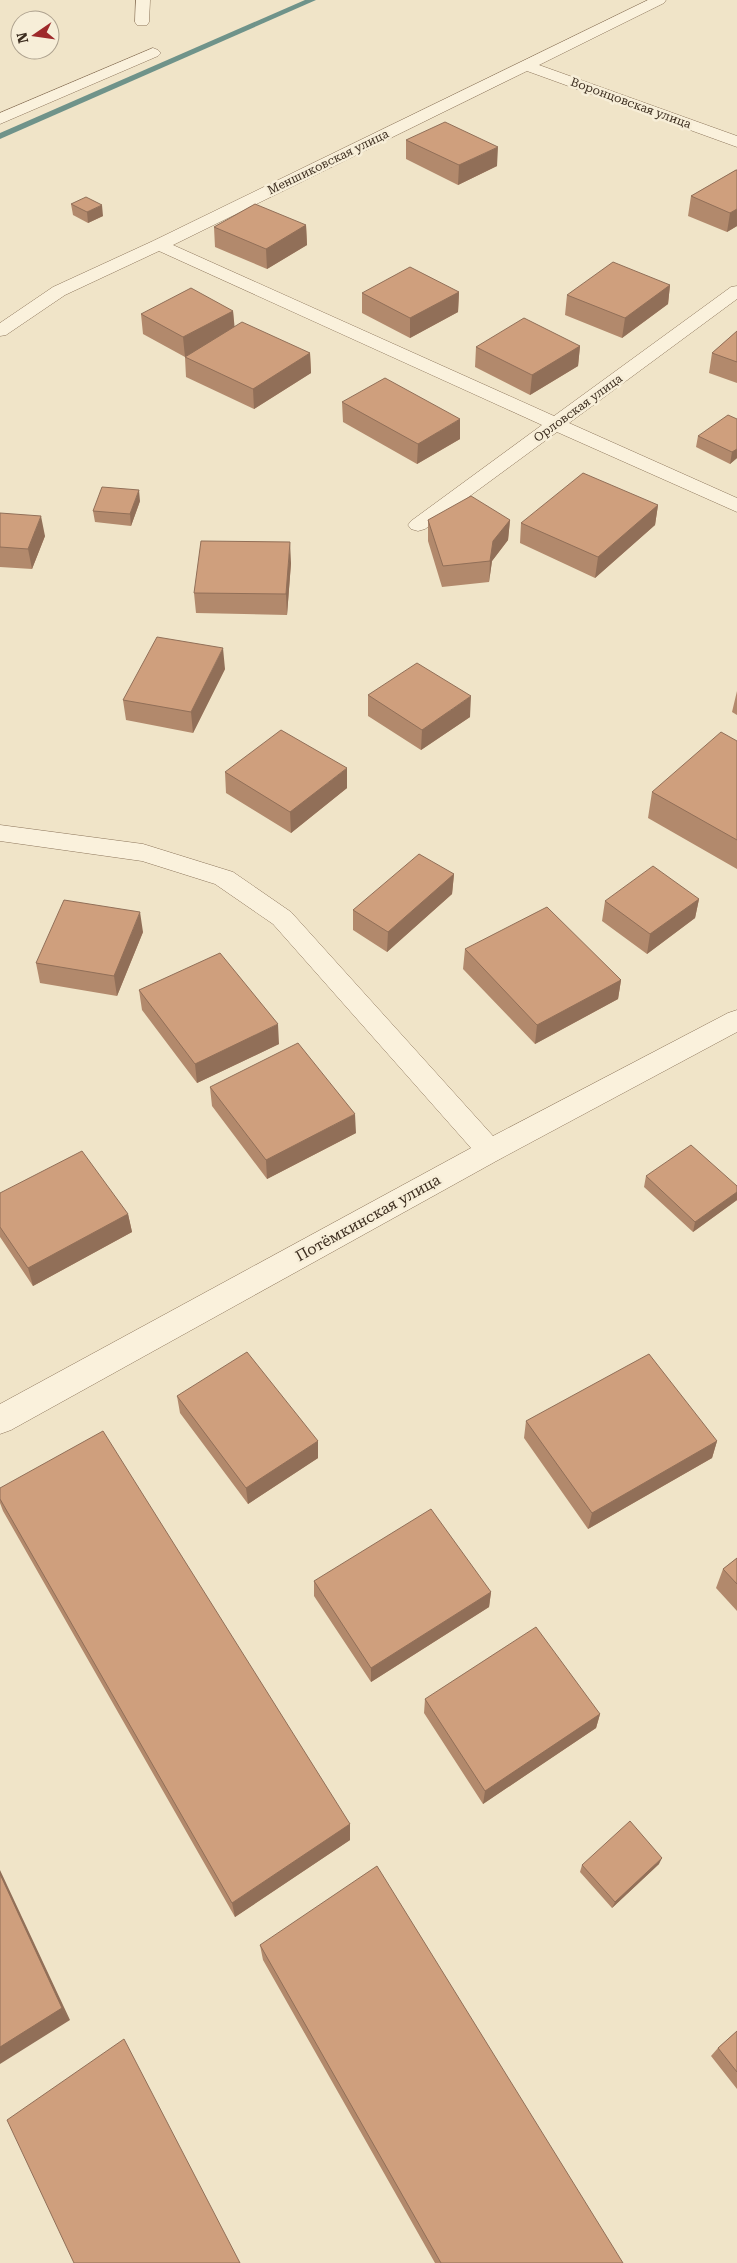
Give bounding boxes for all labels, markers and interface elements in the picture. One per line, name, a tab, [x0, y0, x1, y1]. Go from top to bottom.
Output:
north arrow	[10, 10, 60, 60]
text: N	[13, 31, 31, 45]
street label: Воронцовская улица	[569, 75, 694, 132]
street label: Меншиковская улица	[265, 126, 391, 197]
street label: Орловская улица	[531, 371, 625, 445]
street label: Потёмкинская улица	[292, 1171, 444, 1265]

